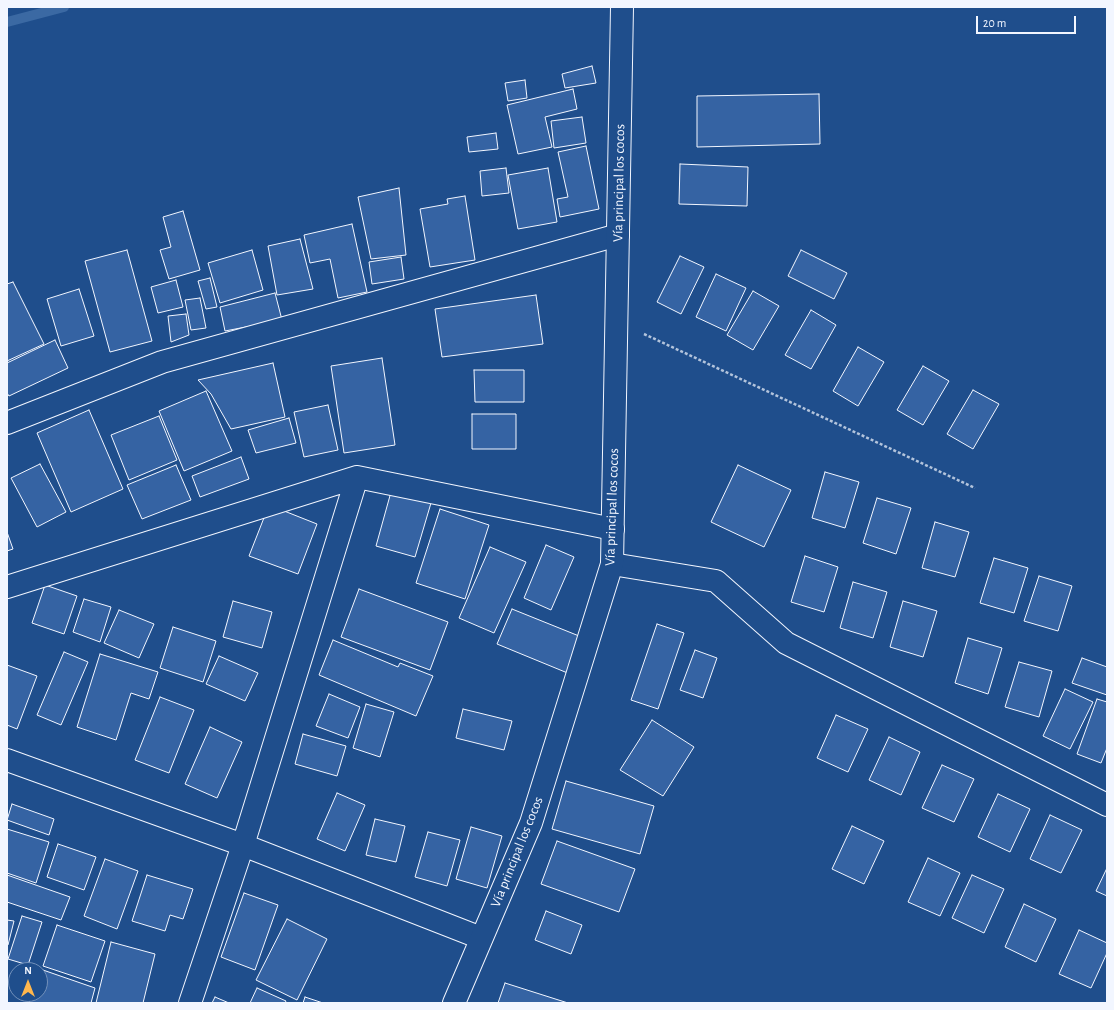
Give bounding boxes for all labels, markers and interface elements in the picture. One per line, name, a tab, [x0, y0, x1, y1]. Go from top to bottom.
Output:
scale bar	[978, 8, 1078, 34]
text: 20 m	[983, 17, 1006, 29]
street label: Vía principal los cocos	[610, 124, 628, 242]
street label: Vía principal los cocos	[602, 448, 622, 566]
street label: Vía principal los cocos	[487, 794, 547, 910]
north arrow	[8, 962, 48, 1002]
text: N	[24, 965, 32, 976]

